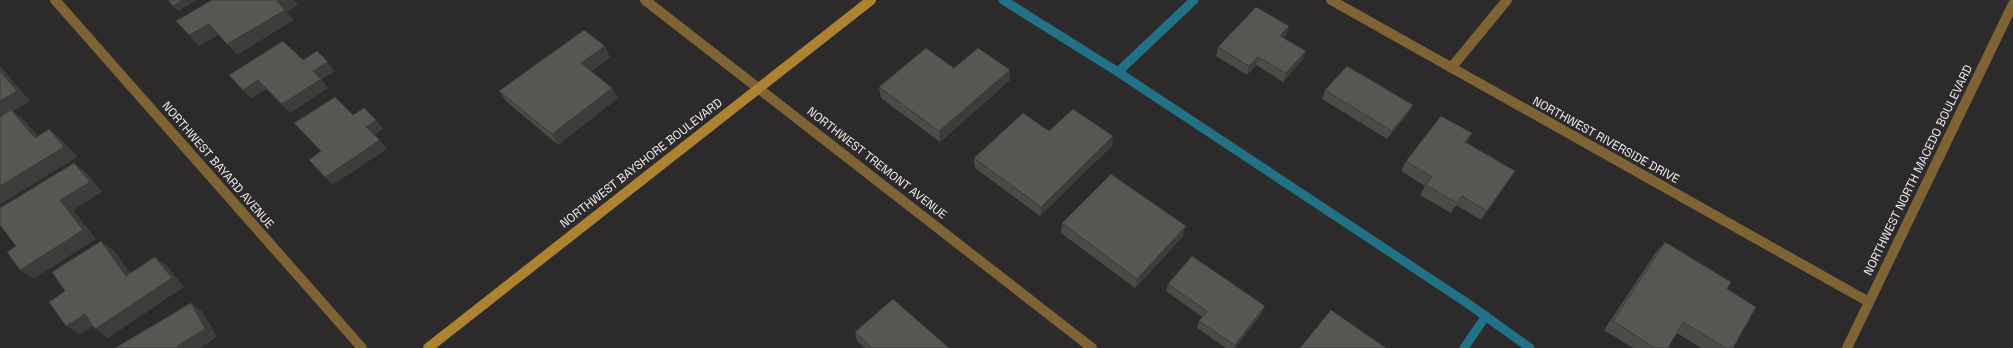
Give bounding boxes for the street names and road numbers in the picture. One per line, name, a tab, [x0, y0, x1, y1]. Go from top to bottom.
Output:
street label: NORTHWEST NORTH MACEDO BOULEVARD	[1860, 62, 1976, 278]
street label: NORTHWEST RIVERSIDE DRIVE	[1530, 93, 1682, 187]
street label: NORTHWEST BAYSHORE BOULEVARD	[557, 95, 726, 231]
street label: NORTHWEST BAYARD AVENUE	[158, 98, 278, 232]
street label: NORTHWEST TREMONT AVENUE	[804, 103, 950, 223]

